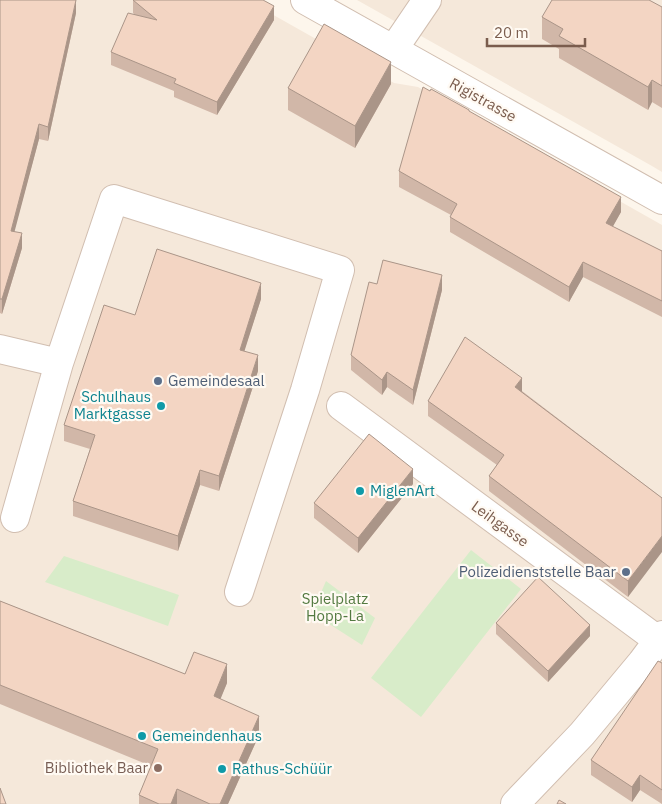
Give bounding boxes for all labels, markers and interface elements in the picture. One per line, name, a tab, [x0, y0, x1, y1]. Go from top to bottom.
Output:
scale bar	[487, 15, 584, 47]
text: 20 m	[494, 23, 529, 42]
street label: Rigistrasse	[446, 73, 520, 126]
place label: Gemeindesaal	[168, 371, 265, 390]
marker: Gemeindesaal	[152, 375, 164, 387]
place label: Schulhaus Marktgasse	[74, 387, 151, 423]
marker: Schulhaus Marktgasse	[155, 400, 167, 412]
place label: MiglenArt	[370, 481, 435, 500]
marker: MiglenArt	[354, 485, 366, 497]
street label: Leihgasse	[468, 496, 533, 551]
place label: Polizeidienststelle Baar	[459, 562, 616, 581]
marker: Polizeidienststelle Baar	[620, 566, 632, 578]
park label: Spielplatz Hopp-La	[302, 589, 368, 625]
place label: Gemeindenhaus	[152, 726, 262, 745]
marker: Gemeindenhaus	[136, 730, 148, 742]
place label: Bibliothek Baar	[45, 758, 148, 777]
place label: Rathus-Schüür	[232, 759, 332, 778]
marker: Bibliothek Baar	[152, 762, 164, 774]
marker: Rathus-Schüür	[216, 763, 228, 775]

